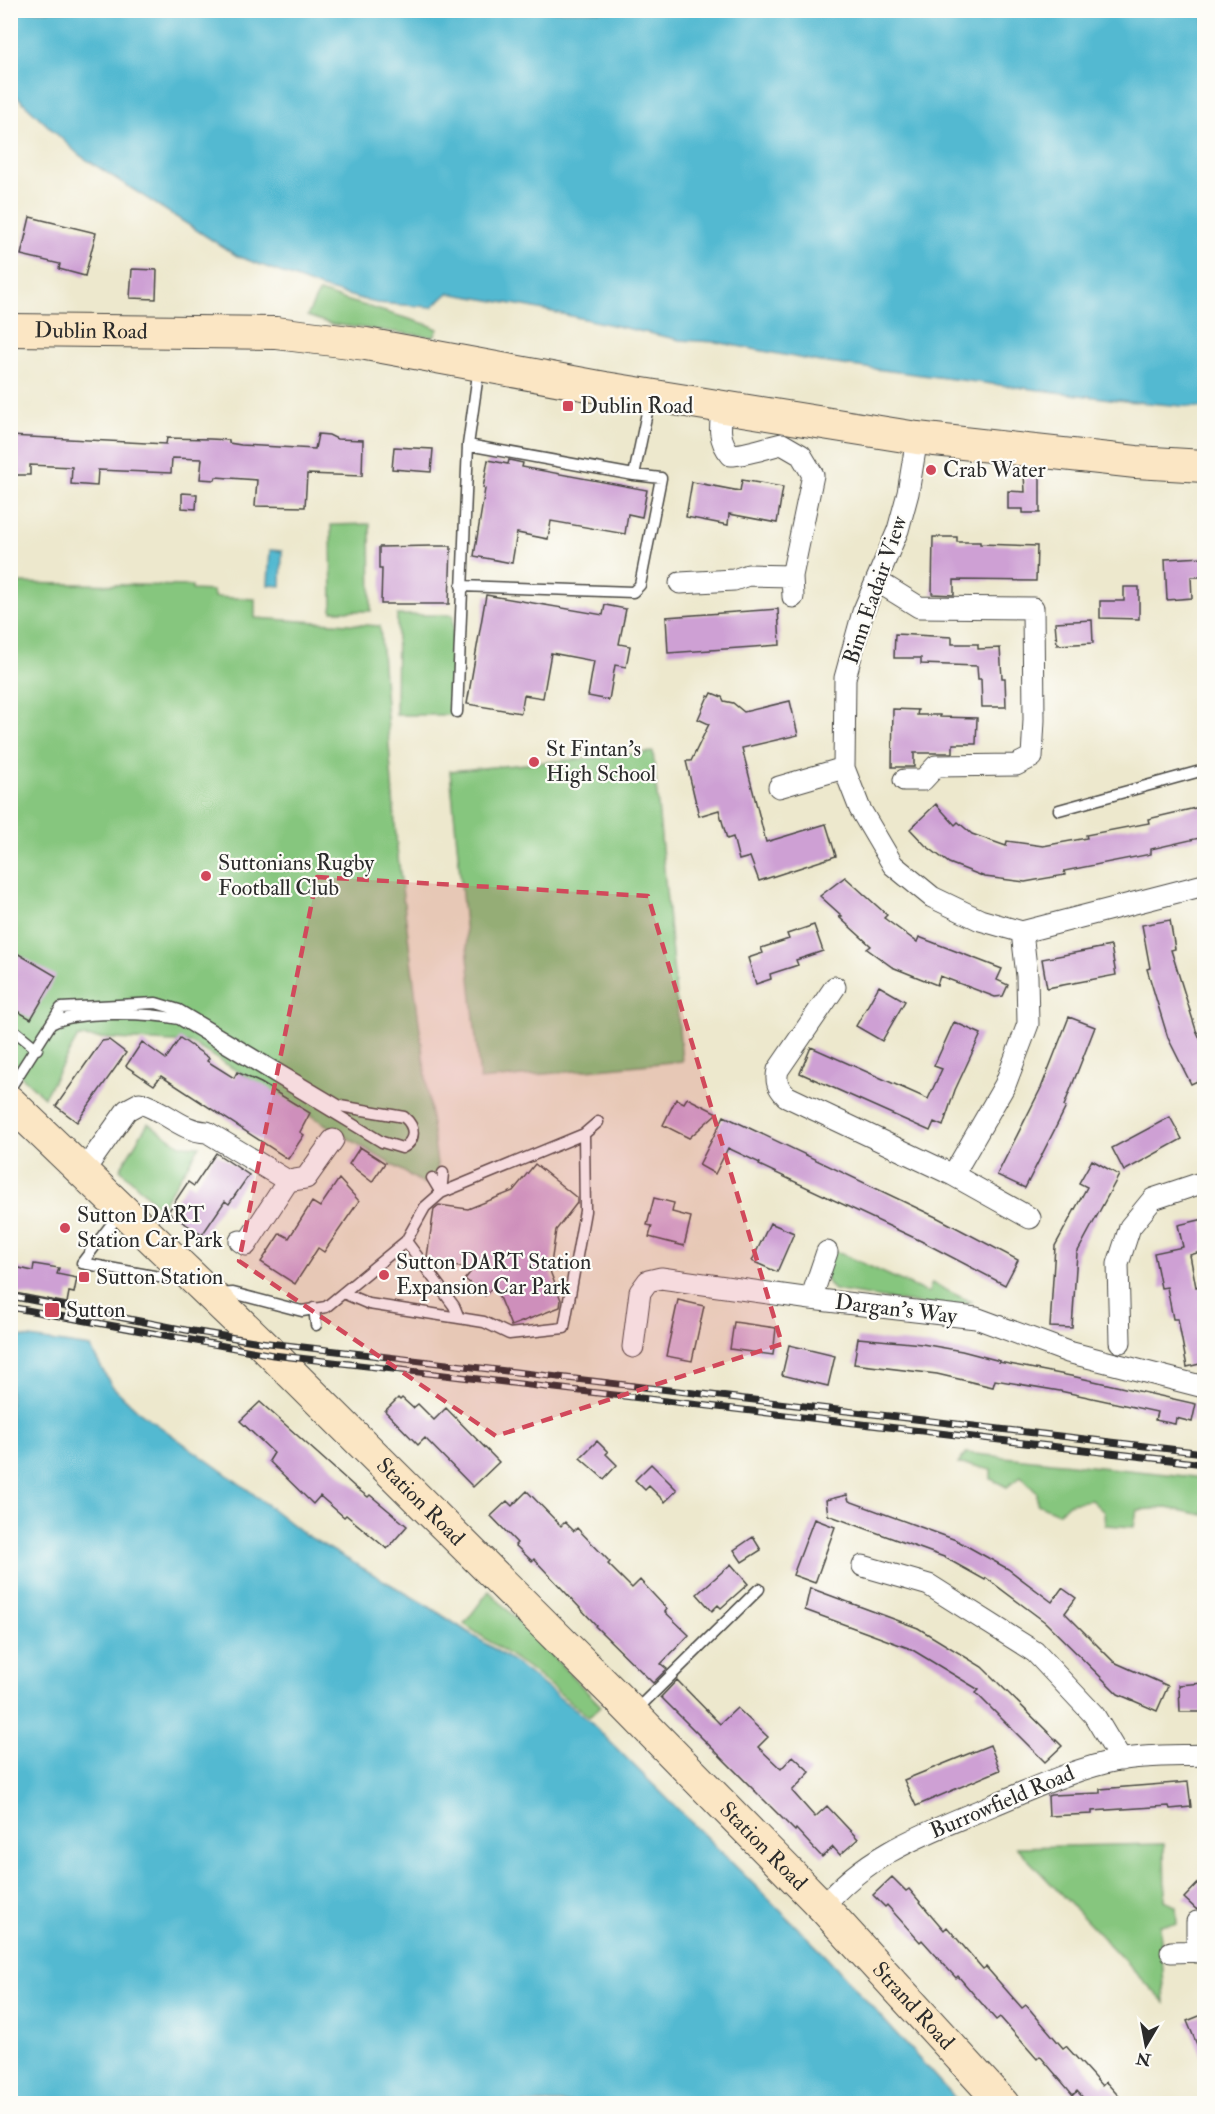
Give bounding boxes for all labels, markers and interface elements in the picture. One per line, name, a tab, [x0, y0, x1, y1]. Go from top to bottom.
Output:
street label: Dublin Road	[34, 316, 148, 346]
place label: Dublin Road	[580, 392, 694, 420]
marker: Dublin Road	[561, 399, 575, 413]
place label: Crab Water	[943, 456, 1046, 484]
marker: Crab Water	[924, 463, 938, 477]
street label: Binn Eadair View	[837, 512, 914, 668]
place label: St Fintan's High School	[546, 735, 657, 788]
marker: St Fintan's High School	[527, 755, 541, 769]
place label: Suttonians Rugby Football Club	[218, 849, 374, 902]
marker: Suttonians Rugby Football Club	[199, 869, 213, 883]
place label: Sutton DART Station Car Park	[77, 1201, 223, 1254]
marker: Sutton DART Station Car Park	[58, 1221, 72, 1235]
place label: Sutton DART Station Expansion Car Park	[396, 1248, 591, 1302]
place label: Sutton Station	[96, 1263, 223, 1291]
marker: Sutton DART Station Expansion Car Park	[377, 1268, 391, 1282]
marker: Sutton Station	[77, 1270, 91, 1284]
street label: Dargan's Way	[833, 1288, 959, 1330]
place label: Sutton	[66, 1296, 126, 1324]
marker: Sutton	[43, 1301, 61, 1319]
street label: Station Road	[370, 1452, 471, 1552]
street label: Burrowfield Road	[925, 1759, 1079, 1845]
street label: Station Road	[713, 1796, 813, 1897]
street label: Strand Road	[866, 1956, 961, 2056]
north arrow	[1116, 2015, 1176, 2075]
text: N	[1134, 2048, 1153, 2070]

